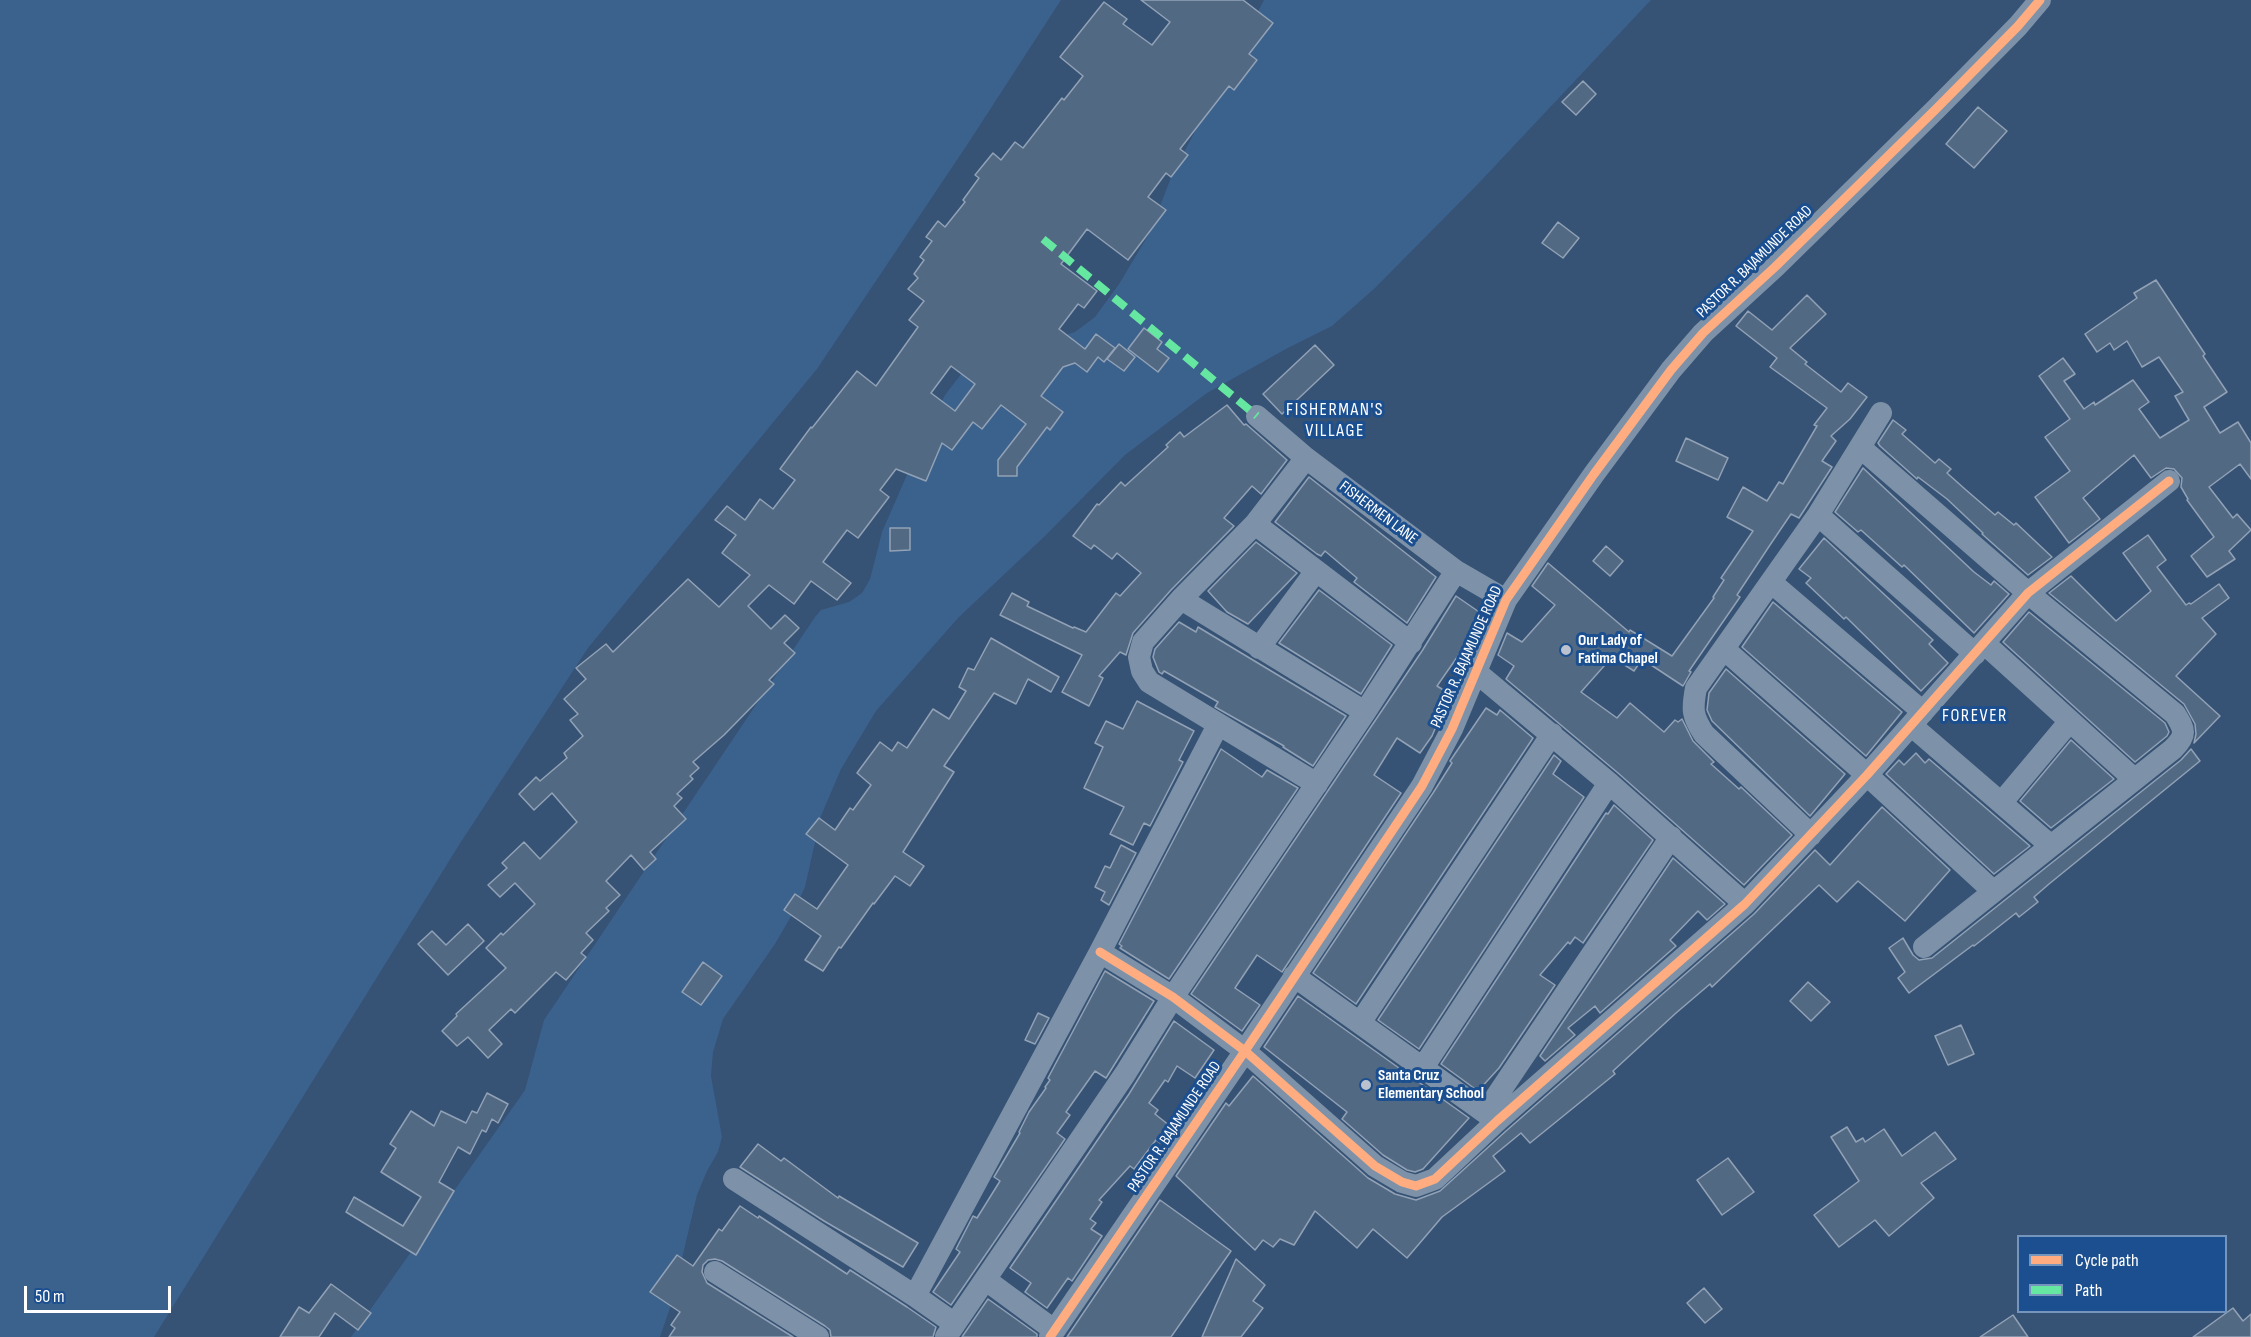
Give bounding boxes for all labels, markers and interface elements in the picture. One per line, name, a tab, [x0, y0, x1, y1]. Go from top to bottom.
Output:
street label: PASTOR R. BAJAMUNDE ROAD	[1693, 202, 1817, 322]
district label: FISHERMAN'S VILLAGE	[1286, 399, 1384, 442]
street label: FISHERMEN LANE	[1335, 477, 1421, 549]
street label: PASTOR R. BAJAMUNDE ROAD	[1427, 583, 1507, 731]
place label: Our Lady of Fatima Chapel	[1578, 631, 1658, 669]
marker: Our Lady of Fatima Chapel	[1559, 643, 1573, 657]
district label: FOREVER	[1942, 705, 2008, 727]
street label: PASTOR R. BAJAMUNDE ROAD	[1124, 1058, 1226, 1196]
place label: Santa Cruz Elementary School	[1378, 1066, 1484, 1104]
marker: Santa Cruz Elementary School	[1359, 1078, 1373, 1092]
legend	[2017, 1235, 2227, 1313]
text: Cycle path	[2075, 1250, 2139, 1271]
scale bar	[27, 1274, 174, 1312]
text: Path	[2075, 1280, 2103, 1301]
text: 50 m	[35, 1286, 65, 1307]

